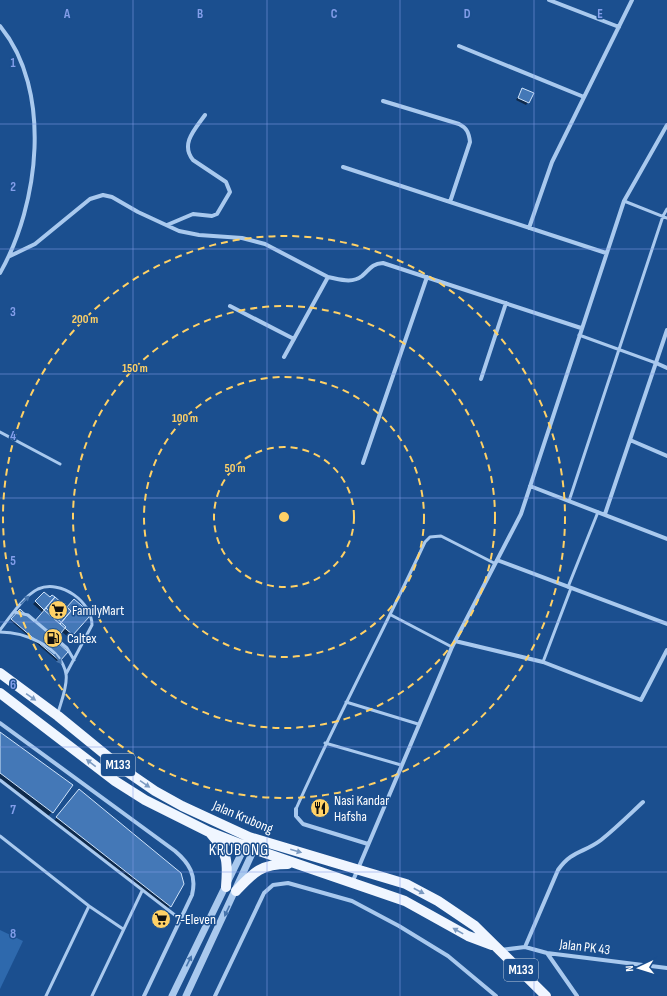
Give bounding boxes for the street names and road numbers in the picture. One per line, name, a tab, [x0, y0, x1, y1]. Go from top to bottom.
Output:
road number: M133	[101, 754, 135, 776]
street label: Jalan Krubong	[209, 796, 276, 837]
street label: Jalan PK 43	[558, 935, 611, 959]
road number: M133	[504, 959, 538, 981]

